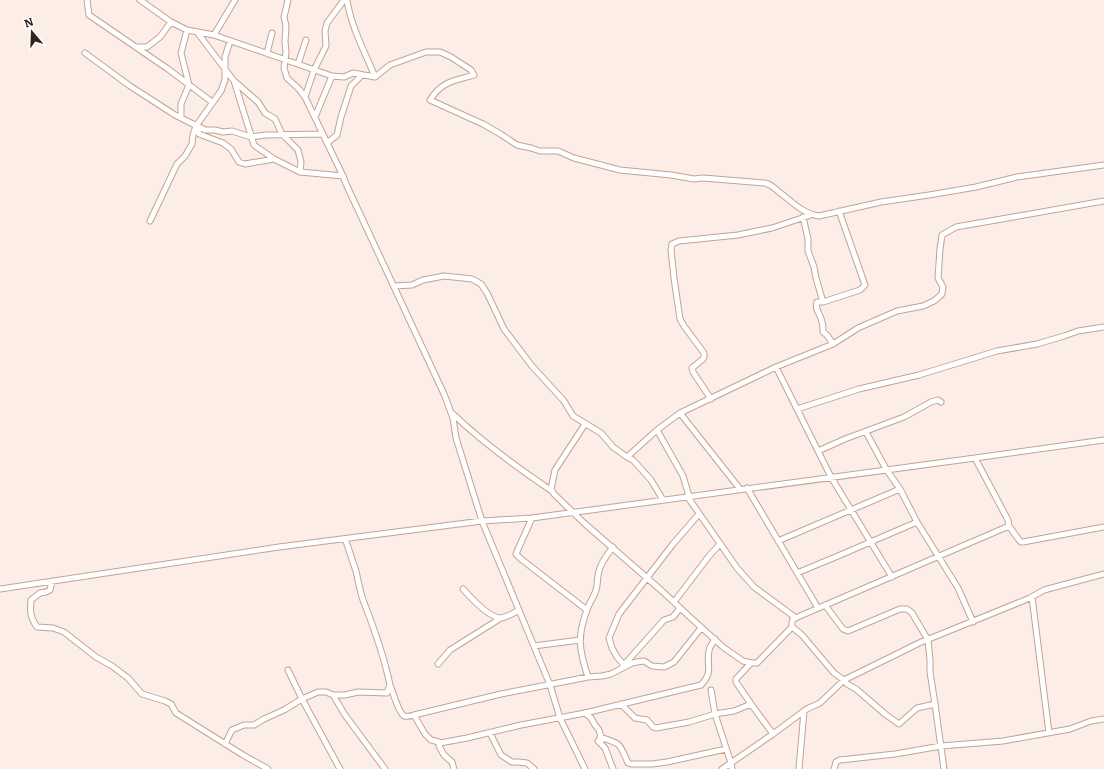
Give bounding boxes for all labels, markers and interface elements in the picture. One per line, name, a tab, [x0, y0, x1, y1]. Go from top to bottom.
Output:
north arrow	[12, 12, 52, 52]
text: N	[21, 13, 35, 31]

